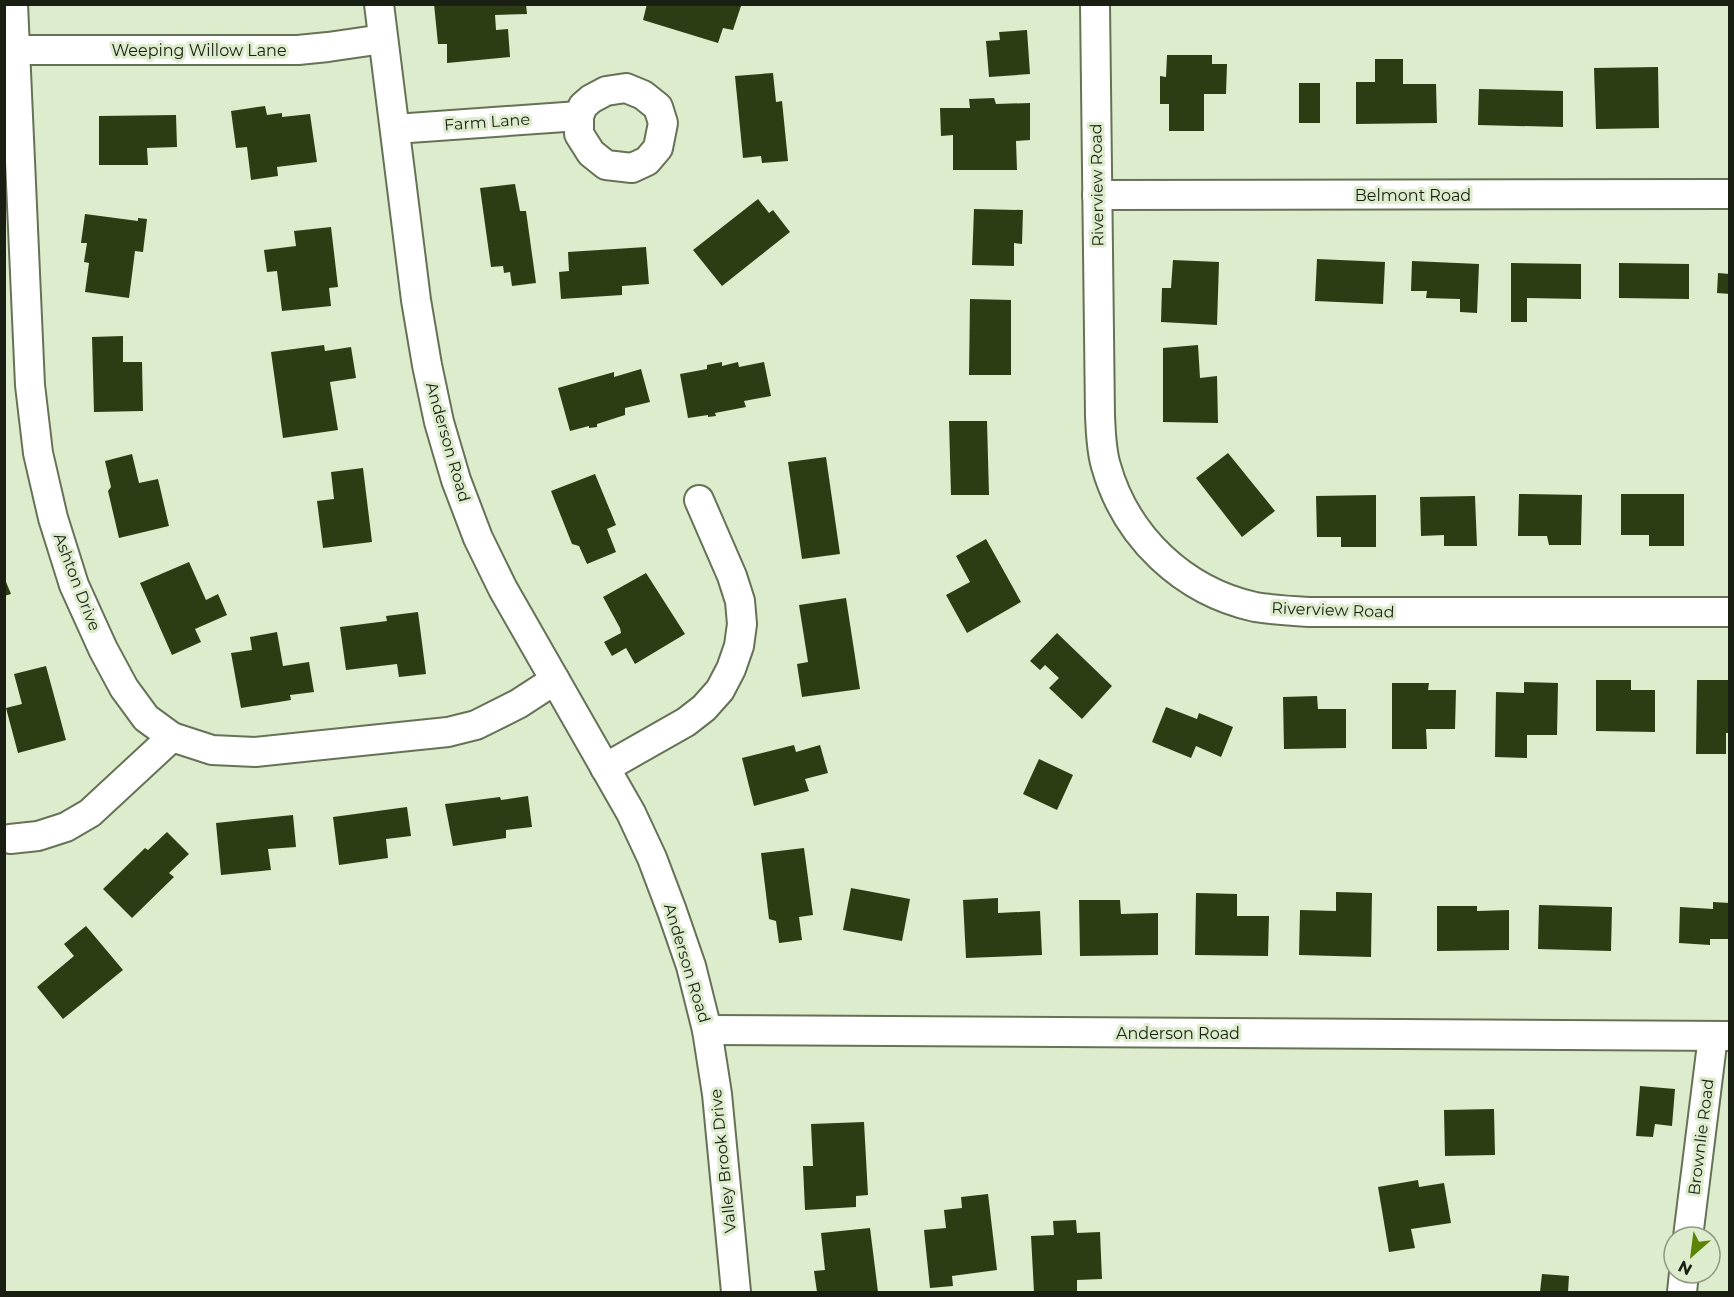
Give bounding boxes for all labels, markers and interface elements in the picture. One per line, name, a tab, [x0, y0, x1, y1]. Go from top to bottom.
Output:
street label: Weeping Willow Lane	[111, 41, 287, 60]
street label: Farm Lane	[443, 110, 531, 134]
street label: Riverview Road	[1086, 123, 1108, 247]
street label: Belmont Road	[1355, 186, 1471, 205]
street label: Anderson Road	[422, 380, 474, 504]
street label: Ashton Drive	[50, 530, 104, 634]
street label: Riverview Road	[1271, 598, 1395, 622]
street label: Anderson Road	[660, 901, 714, 1025]
street label: Anderson Road	[1116, 1024, 1240, 1043]
street label: Brownlie Road	[1684, 1078, 1718, 1196]
street label: Valley Brook Drive	[706, 1088, 740, 1234]
north arrow	[1662, 1225, 1722, 1285]
text: N	[1675, 1256, 1695, 1279]

